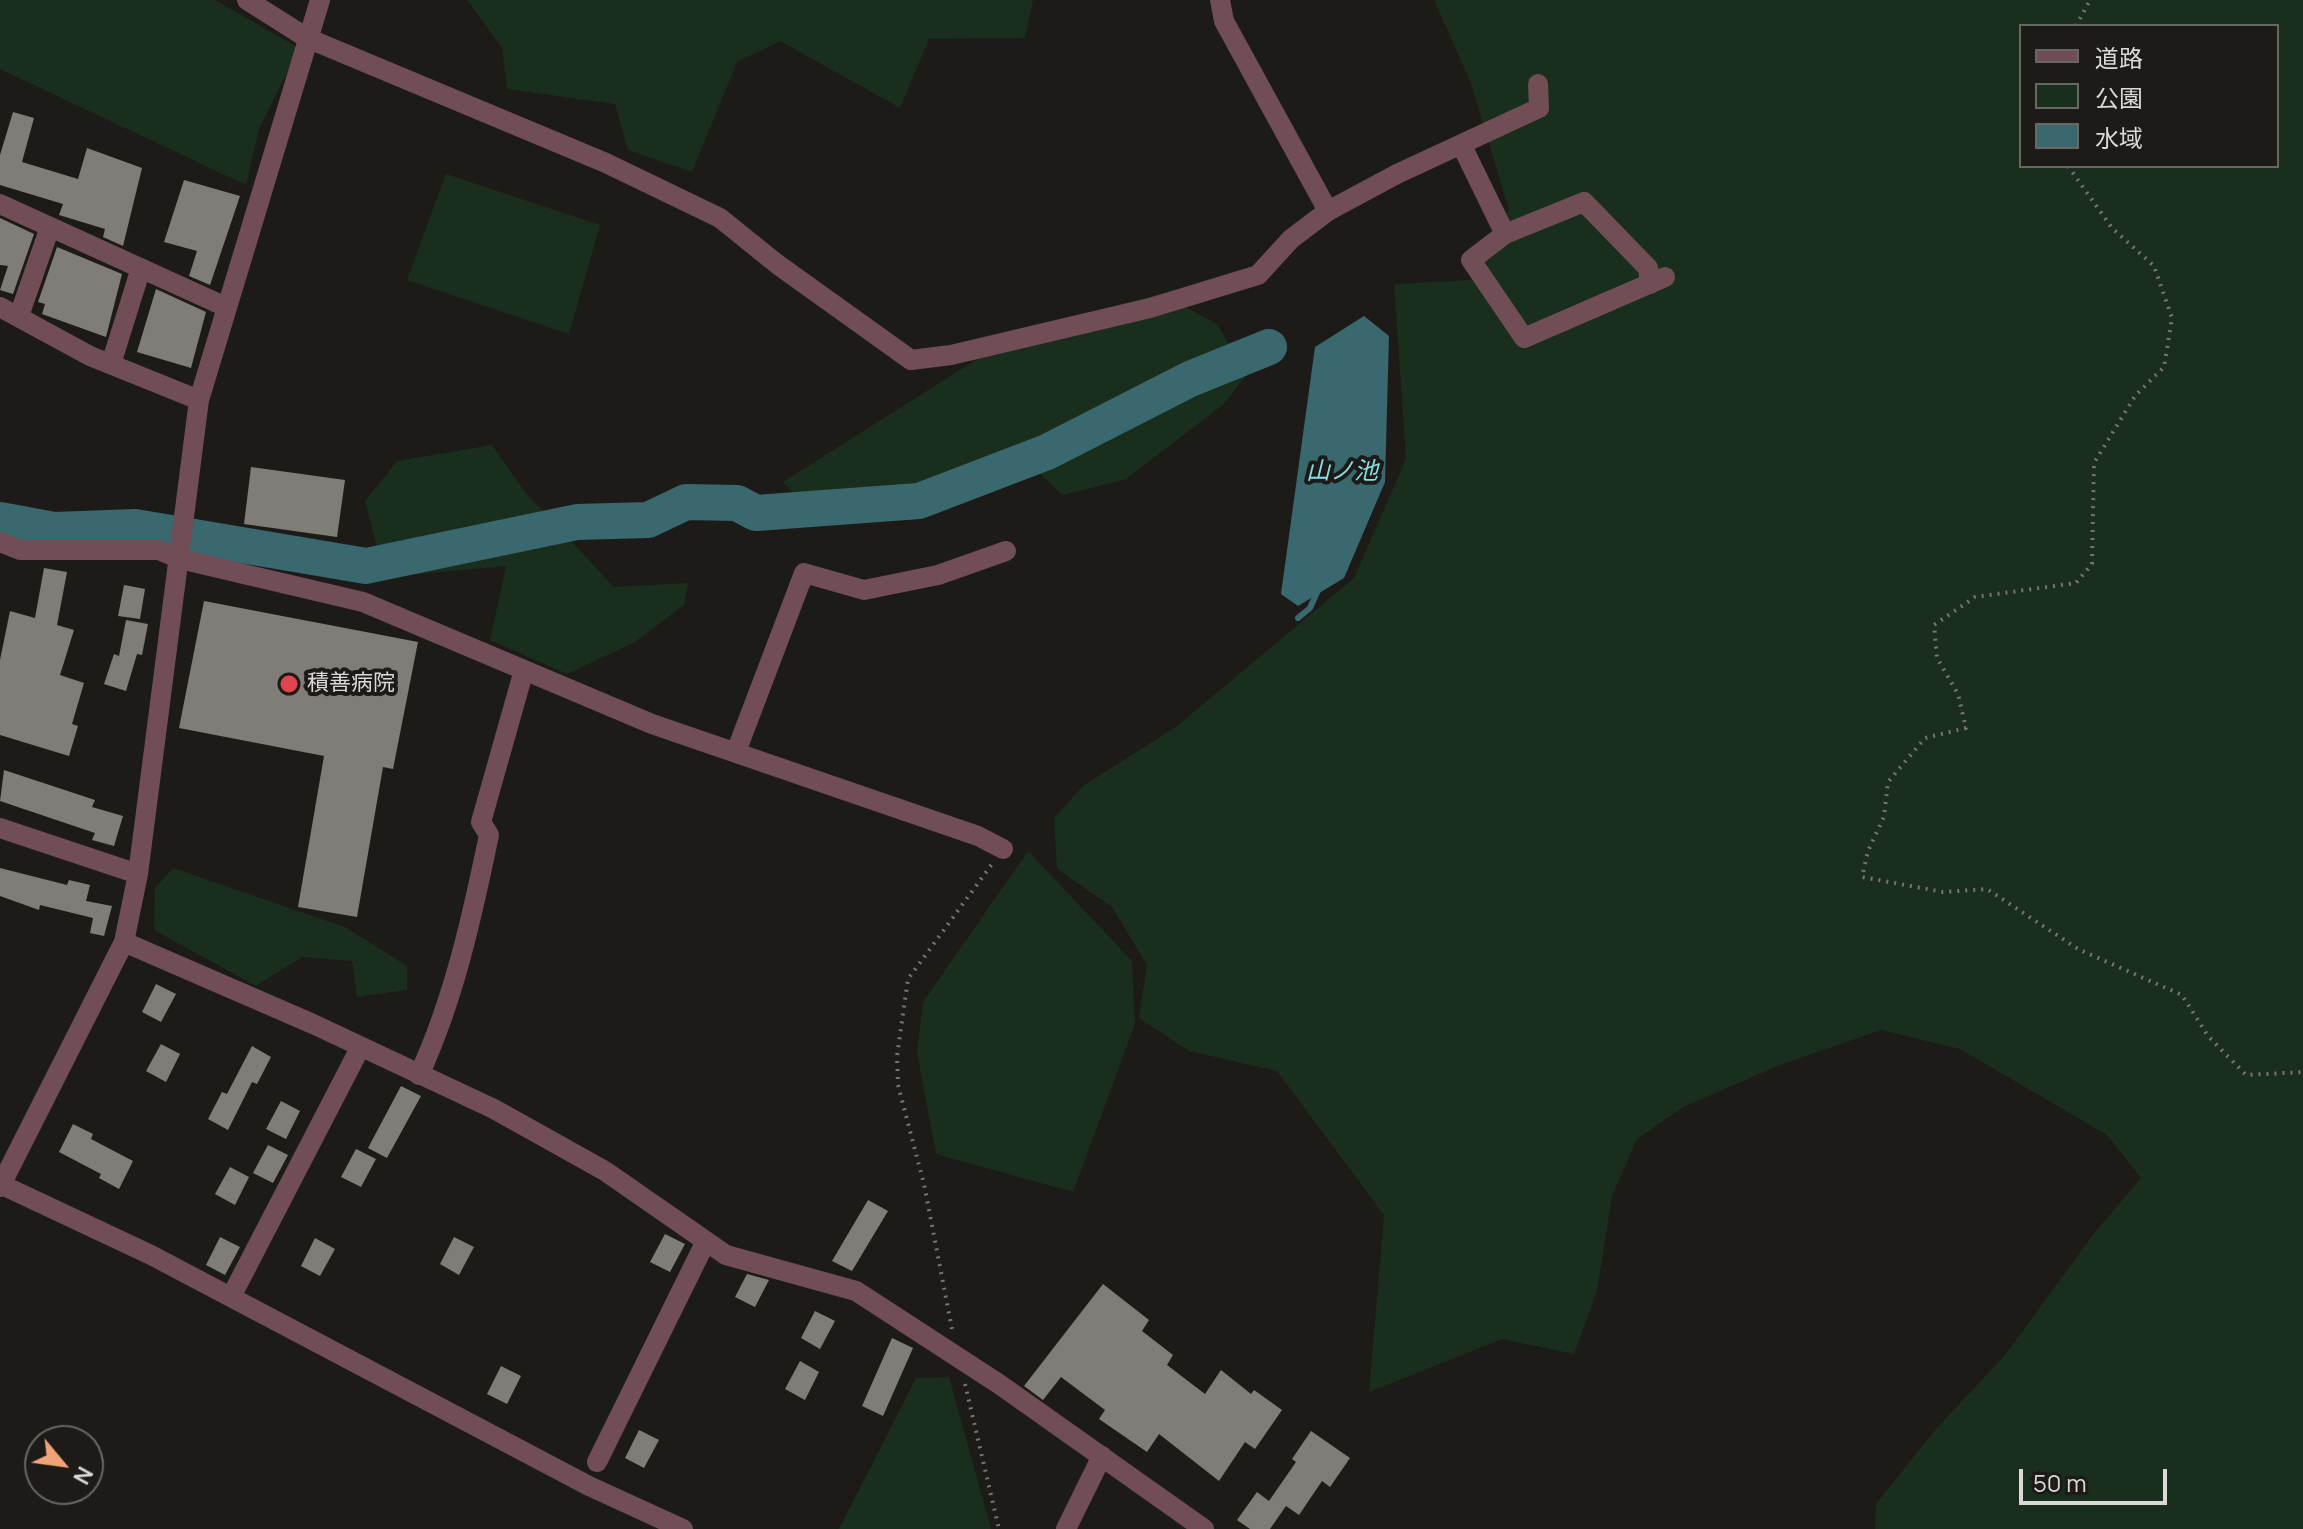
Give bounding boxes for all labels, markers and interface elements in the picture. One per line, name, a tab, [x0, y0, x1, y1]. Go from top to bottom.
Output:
legend	[2019, 24, 2279, 168]
text: 道路	[2095, 41, 2143, 74]
text: 公園	[2095, 81, 2143, 114]
text: 水域	[2095, 121, 2143, 154]
water label: 山ノ池	[1306, 458, 1378, 486]
place label: 積善病院	[307, 671, 395, 697]
marker: 積善病院	[278, 673, 300, 695]
north arrow	[24, 1425, 104, 1505]
scale bar	[2023, 1453, 2171, 1503]
text: N	[66, 1461, 100, 1490]
text: 50 m	[2033, 1466, 2087, 1499]

